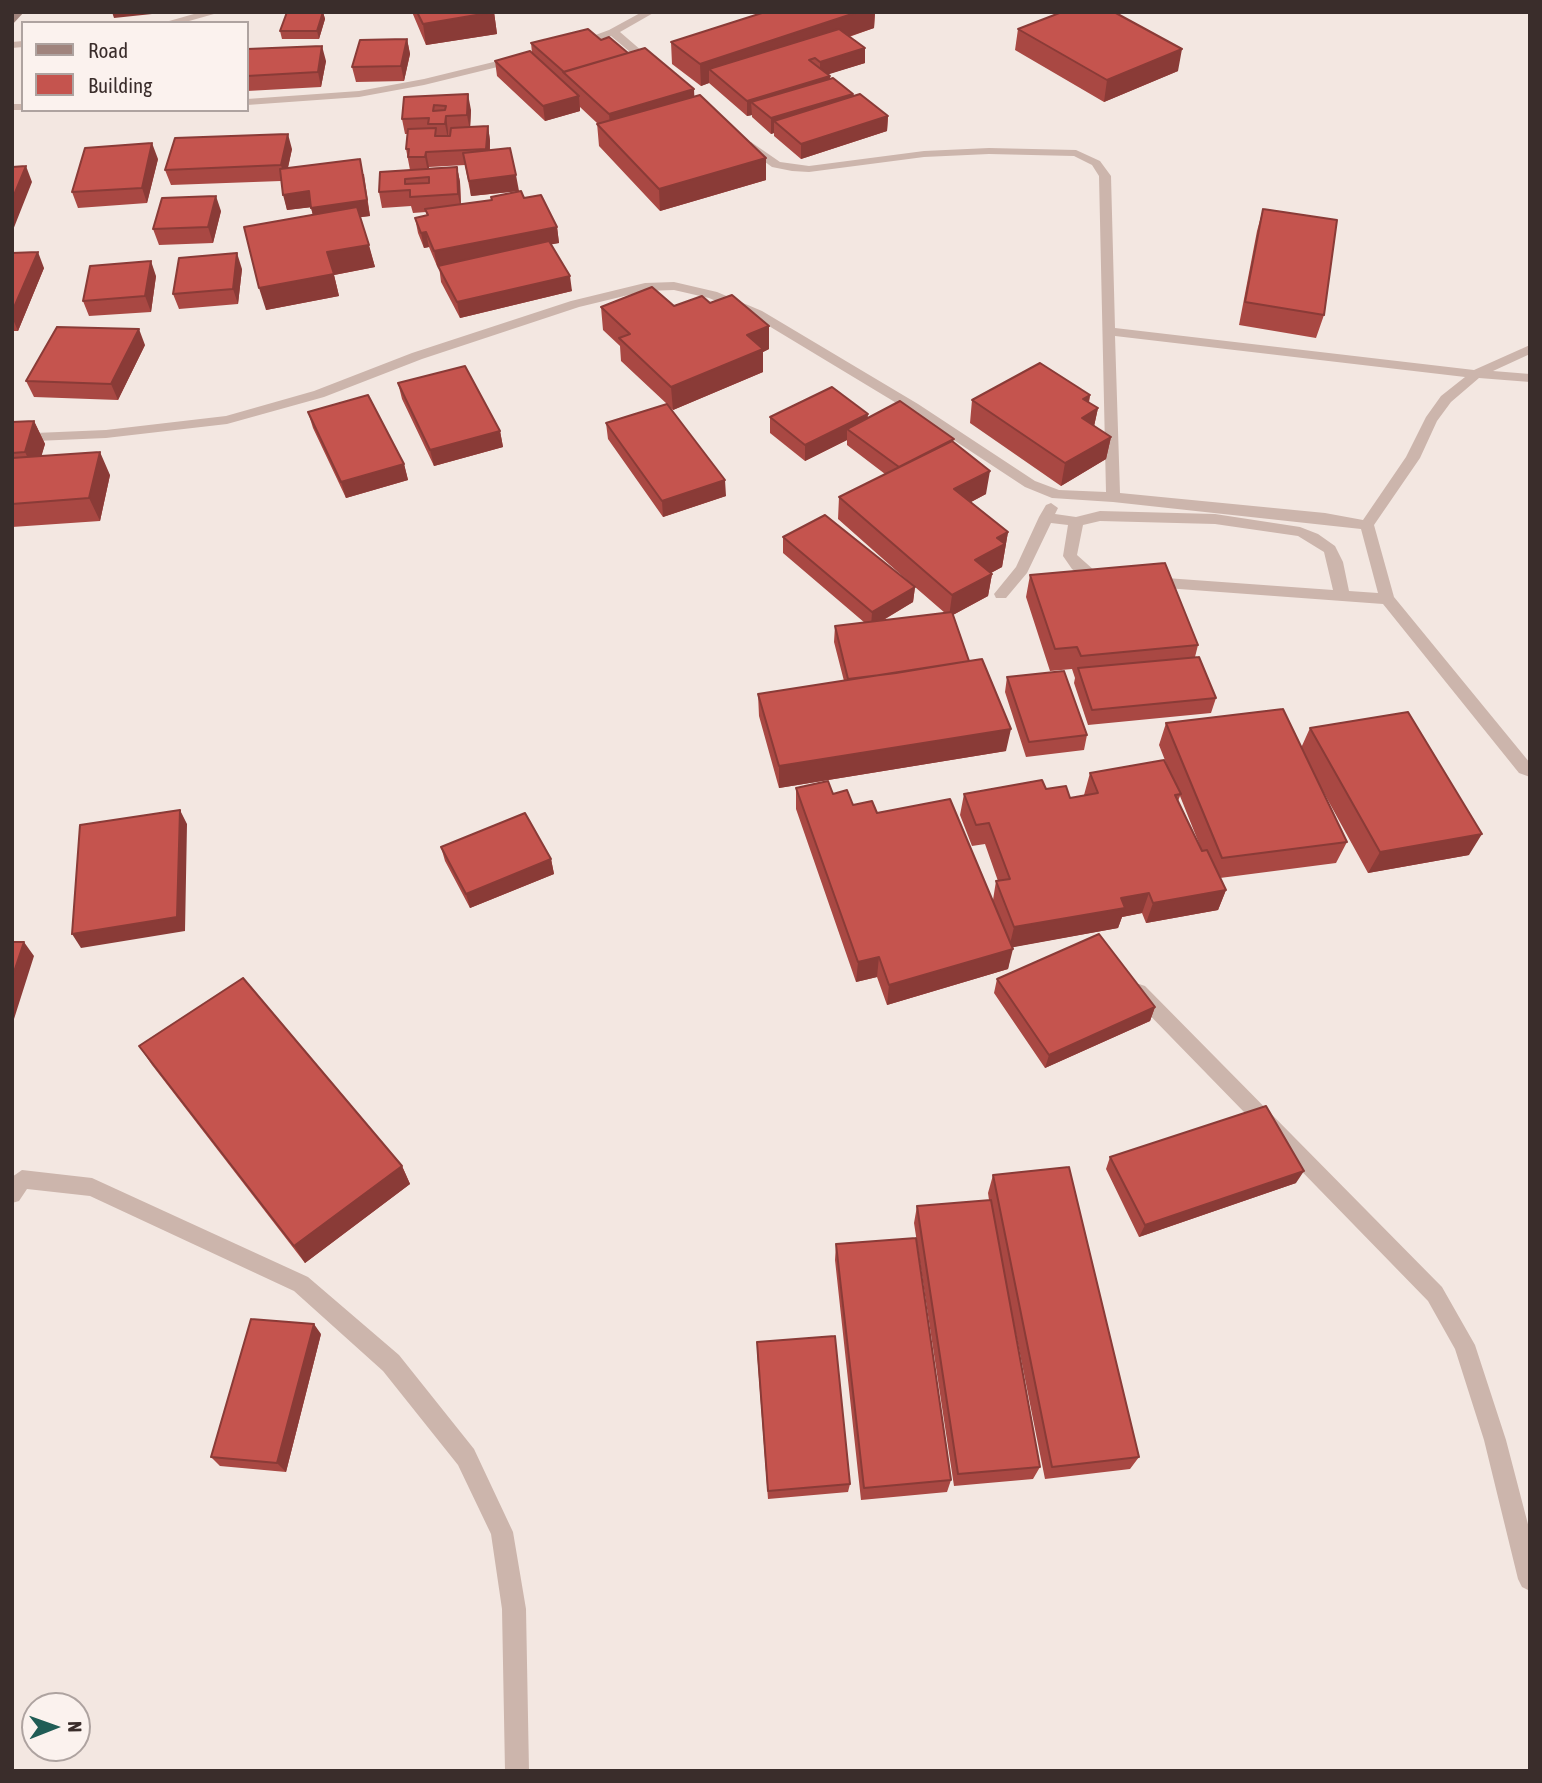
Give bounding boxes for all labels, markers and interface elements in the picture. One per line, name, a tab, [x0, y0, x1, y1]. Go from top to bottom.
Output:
legend	[21, 21, 248, 112]
text: Road	[88, 38, 128, 62]
text: Building	[88, 73, 152, 97]
north arrow	[21, 1692, 91, 1762]
text: N	[64, 1721, 86, 1732]

